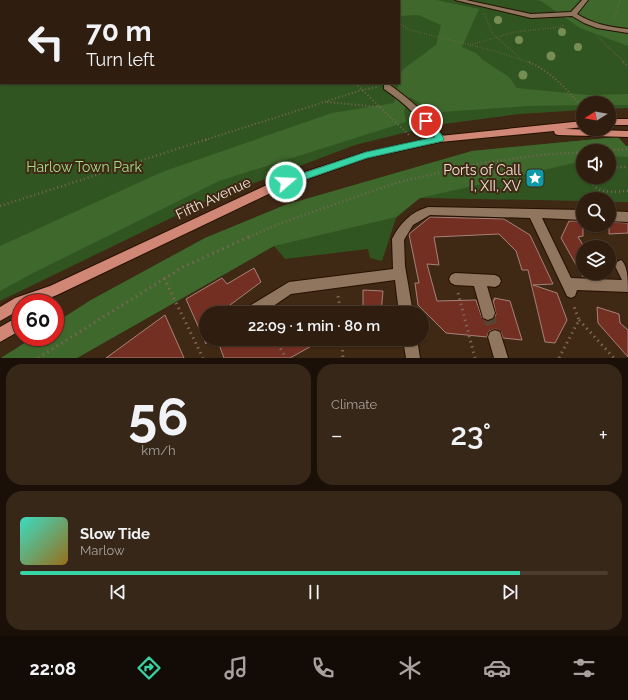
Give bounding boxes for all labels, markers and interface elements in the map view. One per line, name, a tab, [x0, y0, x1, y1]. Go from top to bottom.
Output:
text: 70 m	[86, 15, 152, 48]
icon: left	[20, 16, 72, 68]
text: Turn left	[86, 49, 155, 70]
north arrow	[576, 96, 616, 136]
map controls	[576, 96, 616, 280]
pin	[409, 104, 443, 138]
icon: arrive	[415, 110, 437, 132]
button: sound	[576, 144, 616, 184]
park label: Harlow Town Park	[26, 159, 142, 175]
position arrow	[265, 161, 307, 203]
place label: Ports of Call I, XII, XV	[443, 162, 521, 194]
place icon: Ports of Call I, XII, XV	[524, 167, 546, 189]
street label: Fifth Avenue	[173, 174, 253, 222]
button: search	[576, 192, 616, 232]
button: layers	[576, 240, 616, 280]
speed limit sign: 60	[12, 294, 64, 346]
text: 22:09 · 1 min · 80 m	[248, 317, 380, 335]
text: 56	[128, 386, 189, 447]
text: Climate	[331, 397, 377, 412]
text: 23°	[450, 417, 491, 452]
text: −	[331, 422, 343, 448]
text: +	[599, 422, 608, 448]
text: km/h	[141, 443, 176, 458]
text: Slow Tide	[80, 525, 150, 543]
text: Marlow	[80, 543, 125, 558]
icon: previous	[107, 581, 129, 603]
icon: pause	[303, 581, 325, 603]
icon: next	[499, 581, 521, 603]
icon: directions	[135, 654, 163, 682]
icon: music	[222, 654, 250, 682]
icon: phone	[309, 654, 337, 682]
icon: climate	[396, 654, 424, 682]
icon: car	[483, 654, 511, 682]
icon: filters	[570, 654, 598, 682]
text: 22:08	[30, 658, 76, 679]

